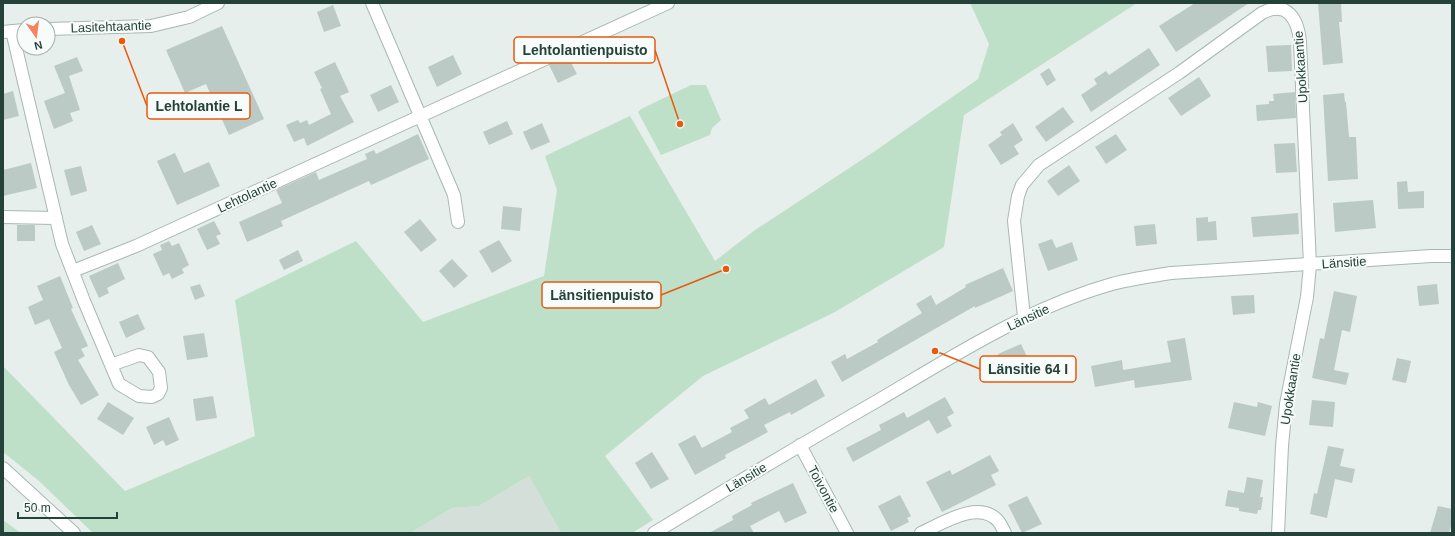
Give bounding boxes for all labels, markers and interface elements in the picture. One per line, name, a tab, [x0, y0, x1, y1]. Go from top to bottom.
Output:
north arrow	[16, 16, 56, 56]
street label: Lasitehtaantie	[70, 18, 152, 35]
street label: Upokkaantie	[1290, 30, 1311, 104]
callout: Lehtolantienpuisto	[514, 37, 655, 63]
text: N	[33, 39, 44, 52]
text: Lehtolantienpuisto	[522, 42, 648, 58]
callout: Lehtolantie L	[147, 93, 250, 119]
text: Lehtolantie L	[155, 98, 243, 114]
street label: Lehtolantie	[215, 175, 279, 216]
street label: Länsitie	[1321, 253, 1367, 272]
callout: Länsitienpuisto	[542, 282, 661, 308]
text: Länsitienpuisto	[550, 287, 654, 303]
street label: Länsitie	[1005, 301, 1052, 334]
street label: Upokkaantie	[1277, 352, 1304, 426]
callout: Länsitie 64 I	[980, 356, 1076, 382]
text: Länsitie 64 I	[988, 361, 1068, 377]
street label: Länsitie	[723, 459, 769, 495]
street label: Toivontie	[805, 463, 842, 515]
scale bar	[18, 494, 117, 520]
text: 50 m	[24, 501, 51, 515]

